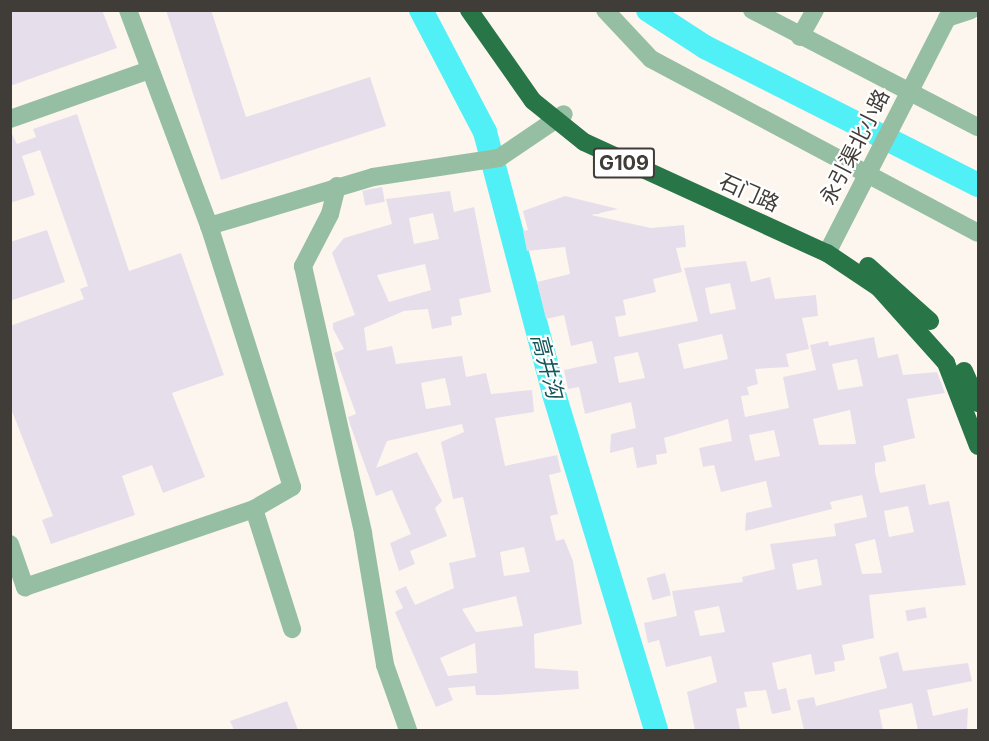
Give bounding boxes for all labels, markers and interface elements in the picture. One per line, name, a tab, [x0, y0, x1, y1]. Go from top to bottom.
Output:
street label: 永引渠北小路	[815, 85, 895, 209]
road number: G109	[592, 146, 656, 180]
street label: 石门路	[715, 169, 783, 217]
water label: 高井沟	[526, 331, 568, 401]

